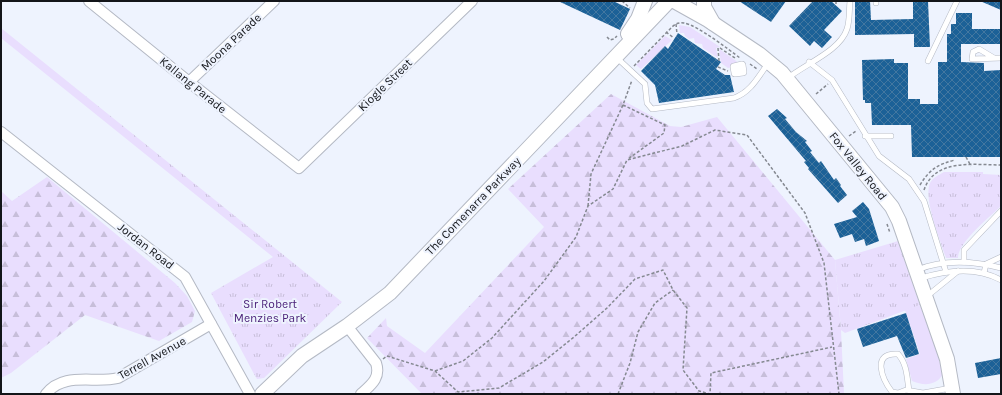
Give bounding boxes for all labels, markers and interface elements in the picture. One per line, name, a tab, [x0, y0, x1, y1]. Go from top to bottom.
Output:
street label: Moona Parade	[198, 10, 264, 74]
street label: Kallang Parade	[157, 54, 229, 116]
street label: Kiogle Street	[355, 55, 415, 114]
street label: Fox Valley Road	[826, 129, 890, 203]
street label: The Comenarra Parkway	[423, 154, 524, 258]
street label: Jordan Road	[115, 220, 177, 272]
park label: Sir Robert Menzies Park	[234, 297, 306, 325]
street label: Terrell Avenue	[116, 334, 188, 382]

